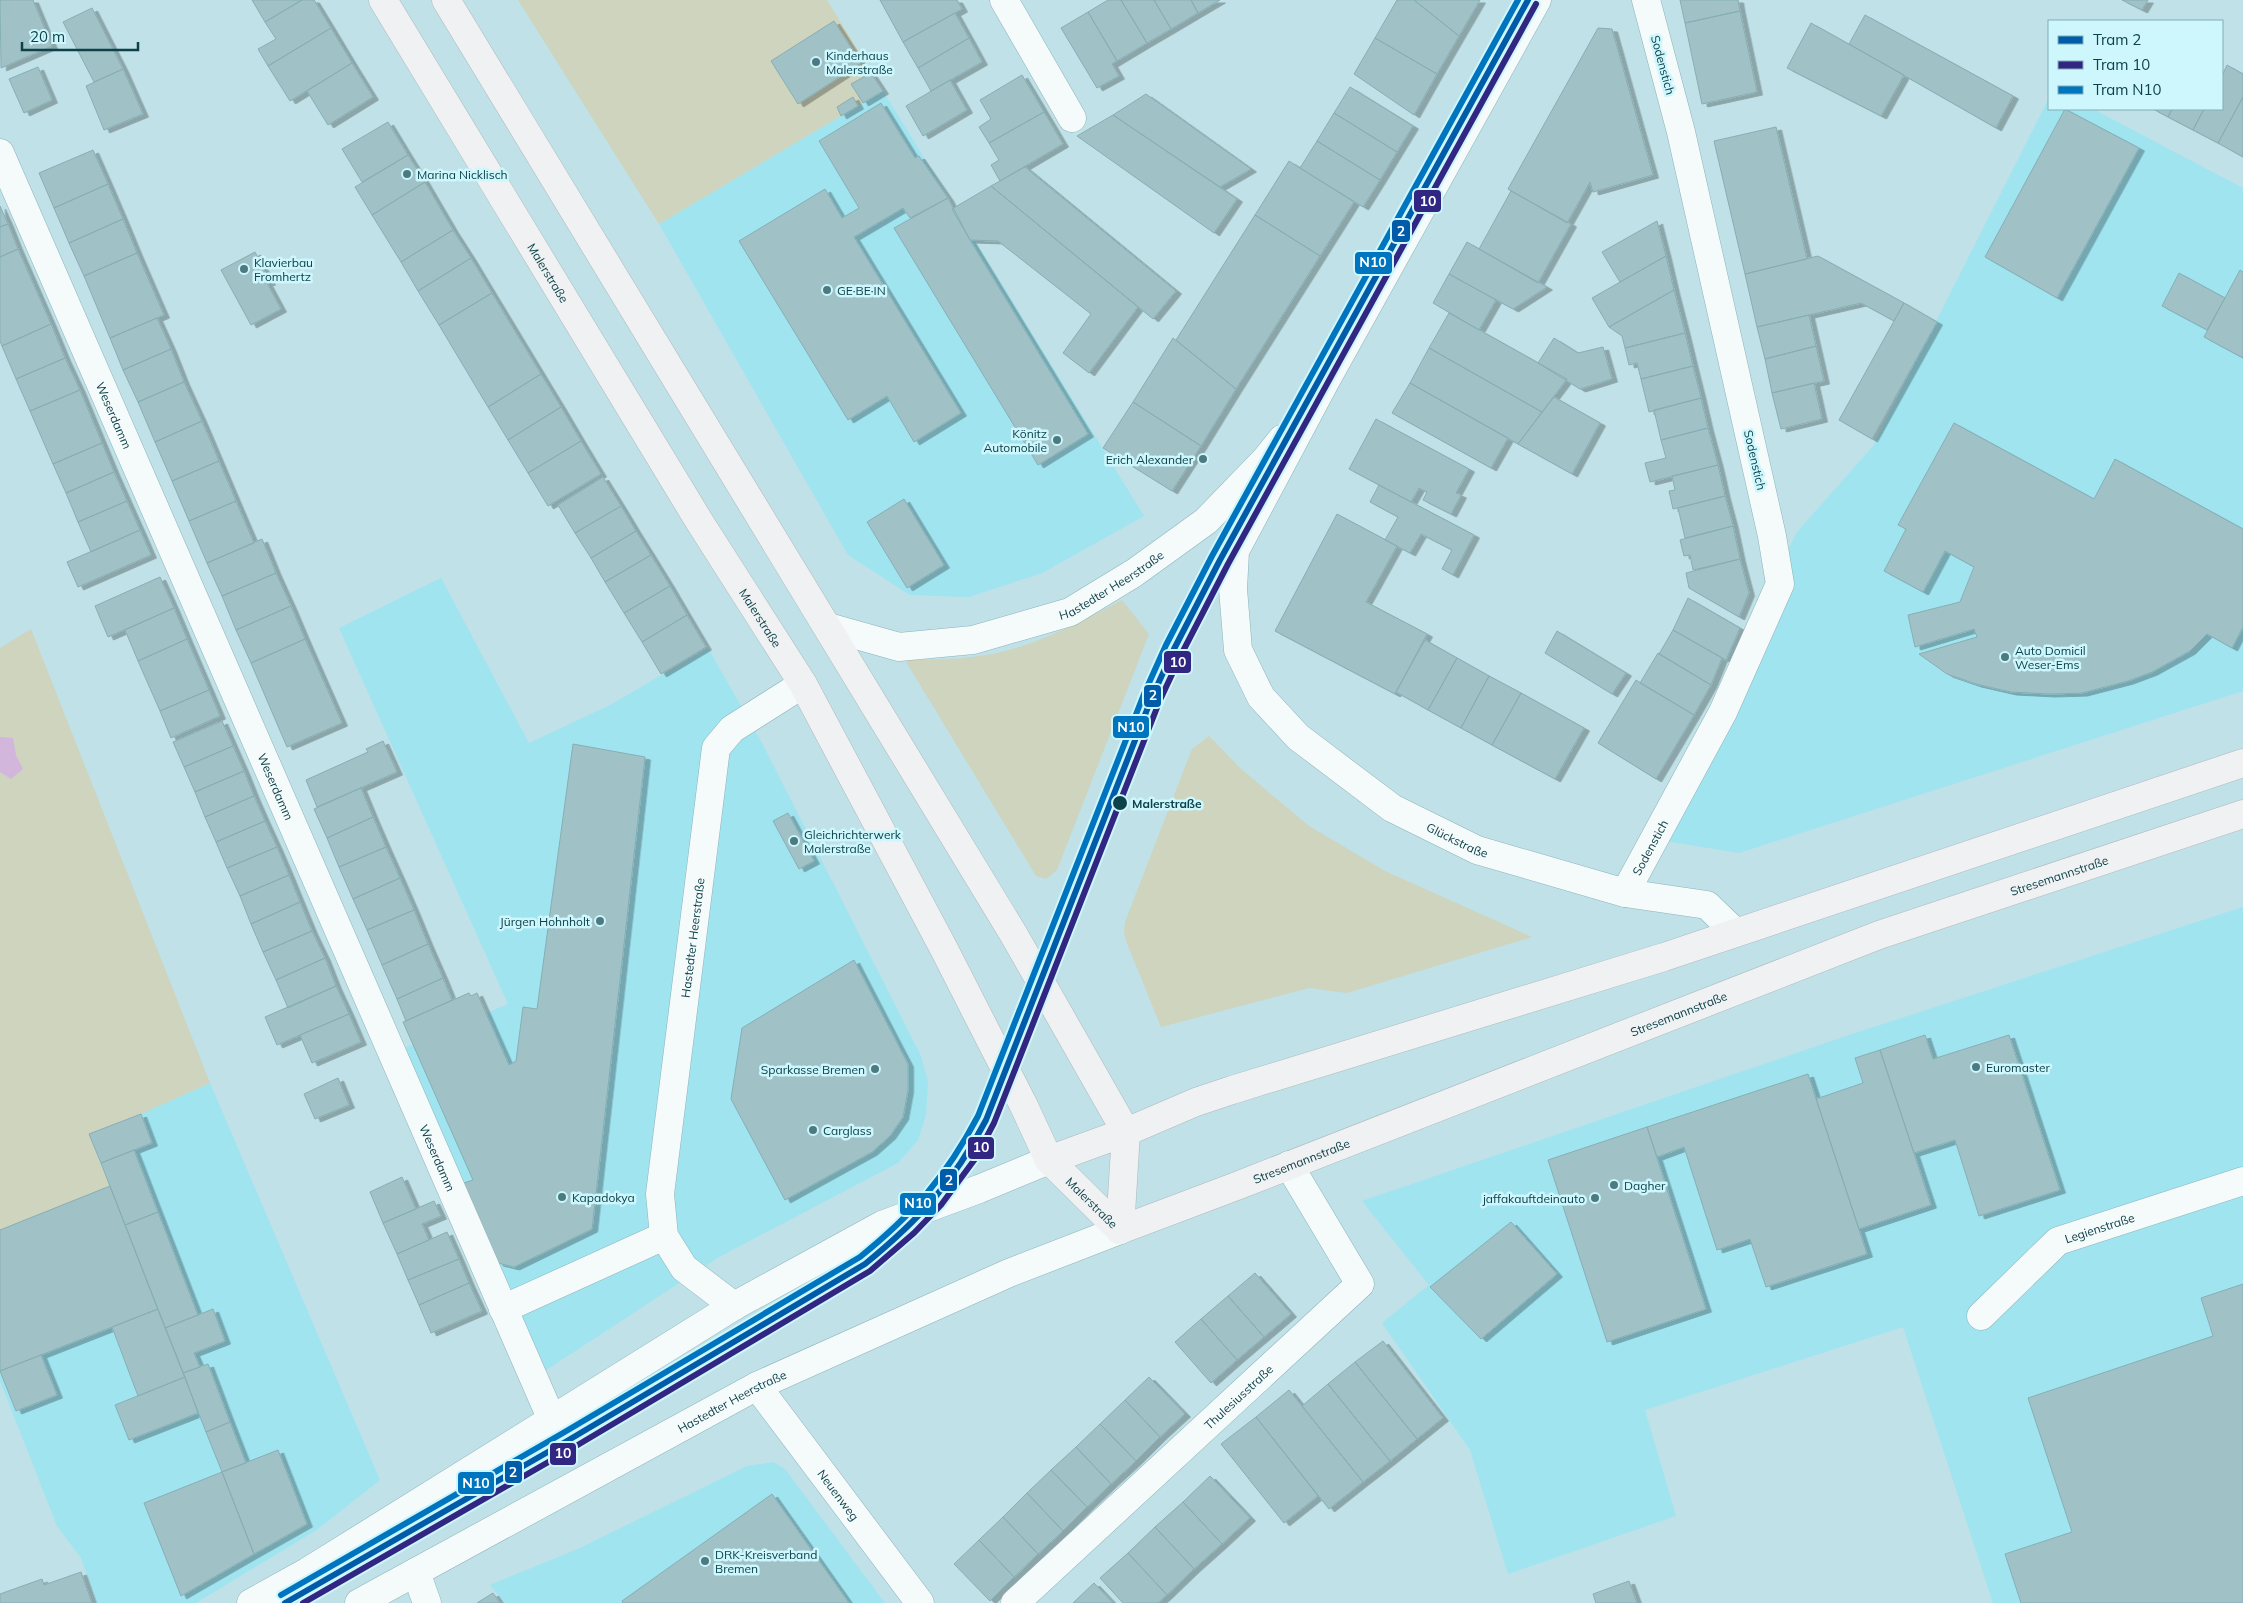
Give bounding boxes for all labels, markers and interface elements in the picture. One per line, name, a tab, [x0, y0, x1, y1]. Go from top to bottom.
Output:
scale bar	[22, 20, 139, 52]
legend	[2048, 20, 2223, 110]
text: 20 m	[30, 27, 65, 46]
text: Tram 2	[2093, 30, 2141, 49]
street label: Sodenstich	[1648, 34, 1678, 96]
place label: Kinderhaus Malerstraße	[826, 48, 893, 77]
text: Tram 10	[2093, 55, 2150, 74]
marker: Kinderhaus Malerstraße	[810, 56, 822, 68]
text: Tram N10	[2093, 80, 2162, 99]
place label: Marina Nicklisch	[417, 167, 508, 182]
marker: Marina Nicklisch	[401, 168, 413, 180]
line badge: 10	[1413, 189, 1442, 213]
text: 10	[1420, 192, 1436, 210]
line badge: 2	[1391, 219, 1411, 243]
text: 2	[1397, 222, 1405, 240]
street label: Malerstraße	[525, 240, 572, 305]
line badge: N10	[1354, 251, 1393, 275]
text: N10	[1359, 253, 1387, 271]
place label: Klavierbau Fromhertz	[254, 255, 313, 284]
marker: Klavierbau Fromhertz	[238, 263, 250, 275]
place label: GE·BE·IN	[837, 283, 886, 298]
marker: GE·BE·IN	[821, 284, 833, 296]
street label: Weserdamm	[93, 379, 135, 451]
place label: Könitz Automobile	[983, 426, 1047, 455]
street label: Sodenstich	[1741, 429, 1769, 491]
marker: Könitz Automobile	[1051, 434, 1063, 446]
place label: Erich Alexander	[1106, 452, 1194, 467]
marker: Erich Alexander	[1197, 453, 1209, 465]
street label: Hastedter Heerstraße	[1057, 547, 1166, 622]
street label: Malerstraße	[736, 585, 785, 650]
place label: Auto Domicil Weser-Ems	[2015, 643, 2086, 672]
line badge: 10	[1163, 650, 1192, 674]
marker: Auto Domicil Weser-Ems	[1999, 651, 2011, 663]
text: 10	[1170, 653, 1186, 671]
line badge: 2	[1143, 684, 1162, 708]
text: 2	[1149, 686, 1157, 704]
line badge: N10	[1112, 715, 1150, 739]
text: N10	[1117, 718, 1145, 736]
street label: Weserdamm	[255, 751, 297, 822]
marker: Malerstraße	[1111, 794, 1129, 812]
place label: Malerstraße	[1132, 796, 1202, 811]
street label: Sodenstich	[1629, 817, 1671, 878]
street label: Glückstraße	[1424, 819, 1490, 860]
place label: Gleichrichterwerk Malerstraße	[804, 827, 902, 856]
marker: Gleichrichterwerk Malerstraße	[788, 835, 800, 847]
street label: Stresemannstraße	[2008, 852, 2110, 898]
street label: Hastedter Heerstraße	[677, 877, 707, 999]
place label: Jürgen Hohnholt	[500, 914, 590, 929]
marker: Jürgen Hohnholt	[594, 915, 606, 927]
street label: Stresemannstraße	[1628, 988, 1729, 1039]
place label: Euromaster	[1986, 1060, 2050, 1075]
marker: Euromaster	[1970, 1061, 1982, 1073]
place label: Sparkasse Bremen	[761, 1062, 865, 1077]
marker: Sparkasse Bremen	[869, 1063, 881, 1075]
street label: Weserdamm	[417, 1122, 459, 1194]
place label: Carglass	[823, 1123, 872, 1138]
marker: Carglass	[807, 1124, 819, 1136]
street label: Stresemannstraße	[1251, 1135, 1352, 1186]
line badge: 10	[967, 1136, 995, 1160]
text: 10	[973, 1138, 989, 1156]
line badge: 2	[939, 1168, 958, 1192]
text: 2	[945, 1171, 953, 1189]
street label: Malerstraße	[1063, 1174, 1121, 1231]
place label: Dagher	[1624, 1178, 1666, 1193]
marker: Dagher	[1608, 1179, 1620, 1191]
place label: Kapadokya	[572, 1190, 635, 1205]
marker: Kapadokya	[556, 1191, 568, 1203]
place label: jaffakauftdeinauto	[1482, 1191, 1585, 1206]
line badge: N10	[899, 1192, 937, 1216]
marker: jaffakauftdeinauto	[1589, 1192, 1601, 1204]
text: N10	[904, 1194, 932, 1212]
street label: Legienstraße	[2063, 1209, 2136, 1246]
street label: Thulesiusstraße	[1201, 1361, 1276, 1432]
street label: Hastedter Heerstraße	[675, 1366, 788, 1435]
line badge: 10	[549, 1442, 577, 1466]
text: 10	[555, 1444, 571, 1462]
line badge: 2	[504, 1460, 523, 1484]
text: 2	[509, 1463, 517, 1481]
street label: Neuenweg	[815, 1466, 863, 1523]
line badge: N10	[457, 1471, 495, 1495]
text: N10	[462, 1474, 490, 1492]
place label: DRK-Kreisverband Bremen	[715, 1547, 818, 1576]
marker: DRK-Kreisverband Bremen	[699, 1555, 711, 1567]

